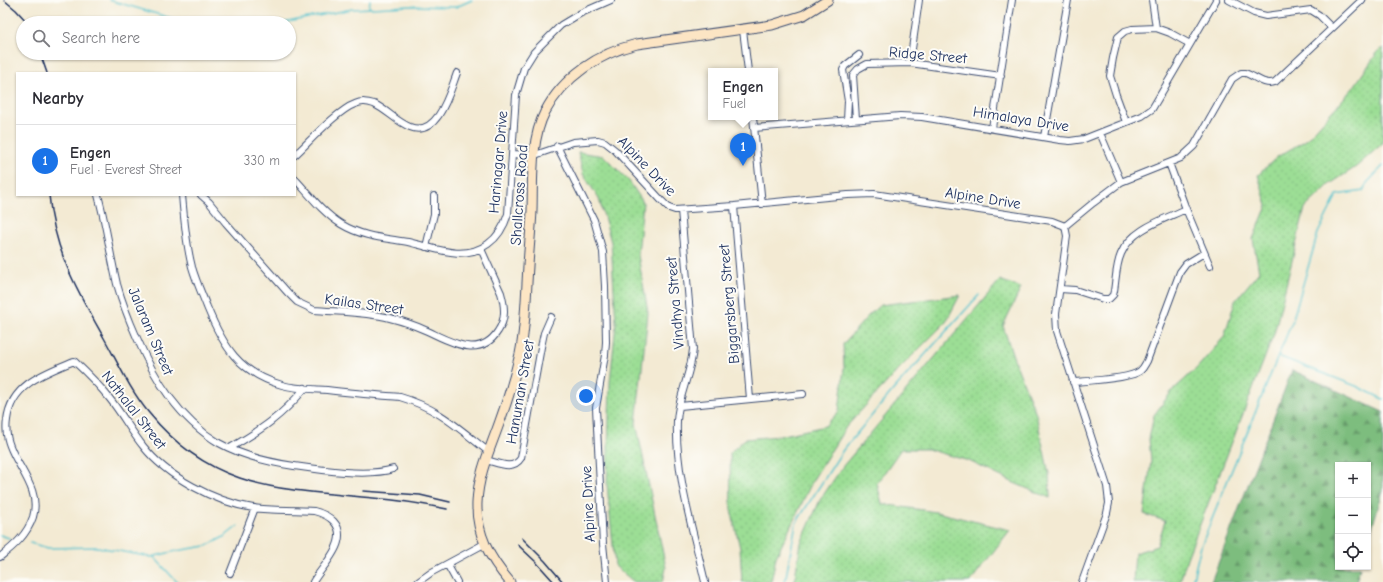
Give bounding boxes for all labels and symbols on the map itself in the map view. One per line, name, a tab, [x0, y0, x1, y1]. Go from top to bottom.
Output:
street label: Ridge Street	[888, 43, 969, 67]
street label: Himalaya Drive	[972, 103, 1071, 136]
street label: Harinagar Drive	[485, 109, 511, 214]
street label: Alpine Drive	[614, 132, 680, 200]
pin: 1	[730, 133, 756, 166]
street label: Shallcross Road	[506, 144, 532, 246]
street label: Alpine Drive	[944, 183, 1023, 213]
street label: Biggarsberg Street	[715, 243, 743, 365]
street label: Vindhya Street	[662, 255, 688, 350]
street label: Jalaram Street	[124, 284, 178, 378]
street label: Kailas Street	[323, 290, 405, 319]
street label: Hanuman Street	[502, 338, 538, 446]
street label: Nathalal Street	[98, 367, 171, 453]
your location	[576, 386, 596, 406]
street label: Alpine Drive	[577, 465, 599, 543]

